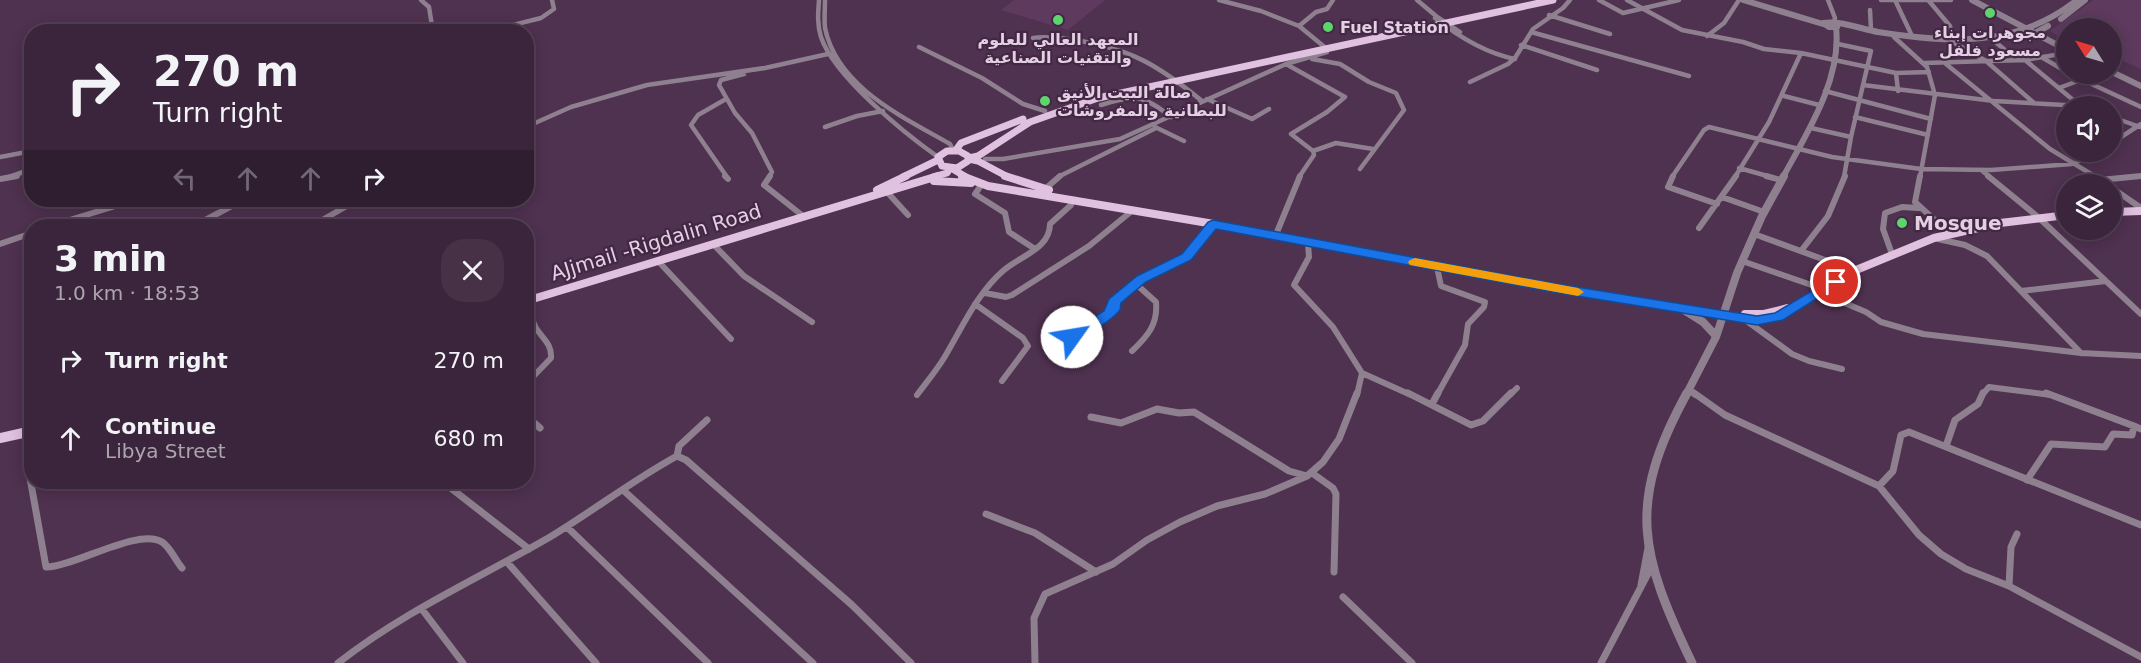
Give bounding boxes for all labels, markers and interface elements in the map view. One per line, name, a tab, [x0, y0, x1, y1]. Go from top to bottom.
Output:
marker: مجوهرات إبناء مسعود فلفل	[1983, 6, 1997, 20]
marker: المعهد العالي للعلوم والتقنيات الصناعية	[1051, 13, 1065, 27]
place label: Fuel Station	[1340, 18, 1449, 37]
north arrow	[2056, 18, 2122, 84]
map controls	[2056, 18, 2122, 240]
marker: Fuel Station	[1321, 20, 1335, 34]
place label: مجوهرات إبناء مسعود فلفل	[1934, 23, 2046, 60]
place label: المعهد العالي للعلوم والتقنيات الصناعية	[978, 30, 1138, 67]
text: 270 m	[153, 47, 299, 96]
icon: right	[54, 48, 132, 126]
place label: صالة البيت الأنيق للبطانية والمفروشات	[1057, 83, 1227, 120]
marker: صالة البيت الأنيق للبطانية والمفروشات	[1038, 94, 1052, 108]
button: sound	[2056, 96, 2122, 162]
text: Turn right	[153, 97, 282, 128]
icon: left	[168, 162, 201, 195]
icon: ahead	[231, 162, 264, 195]
icon: ahead	[294, 162, 327, 195]
icon: right	[357, 162, 390, 195]
button: layers	[2056, 174, 2122, 240]
street label: AJjmail -Rigdalin Road	[548, 199, 764, 285]
place label: Mosque	[1914, 211, 2002, 235]
marker: Mosque	[1895, 216, 1909, 230]
text: 3 min	[54, 238, 167, 279]
button: close	[441, 239, 504, 302]
pin	[1810, 256, 1861, 307]
icon: arrive	[1819, 265, 1852, 298]
text: 1.0 km · 18:53	[54, 281, 200, 305]
position arrow	[1040, 305, 1104, 369]
icon: right	[54, 344, 87, 377]
text: Turn right	[105, 348, 228, 373]
text: 270 m	[434, 348, 504, 373]
text: Continue	[105, 414, 216, 439]
icon: ahead	[54, 422, 87, 455]
text: 680 m	[434, 426, 504, 451]
text: Libya Street	[105, 439, 226, 463]

